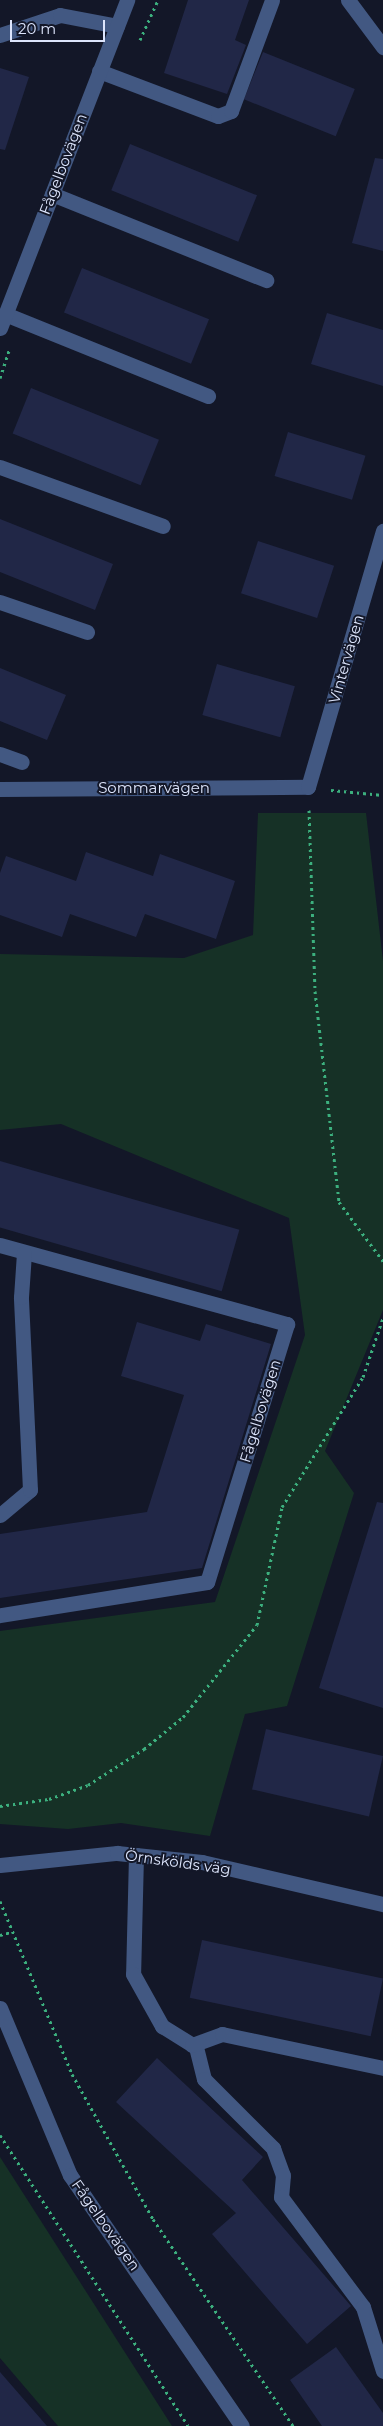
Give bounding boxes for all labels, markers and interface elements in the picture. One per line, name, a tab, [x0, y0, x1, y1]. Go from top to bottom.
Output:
scale bar	[12, 10, 108, 42]
text: 20 m	[18, 19, 56, 38]
street label: Fågelbovägen	[35, 111, 91, 217]
street label: Vintervägen	[325, 612, 367, 706]
street label: Sommarvägen	[98, 779, 210, 797]
street label: Fågelbovägen	[236, 1357, 284, 1465]
street label: Örnskölds väg	[124, 1846, 232, 1878]
street label: Fågelbovägen	[68, 2176, 144, 2274]

